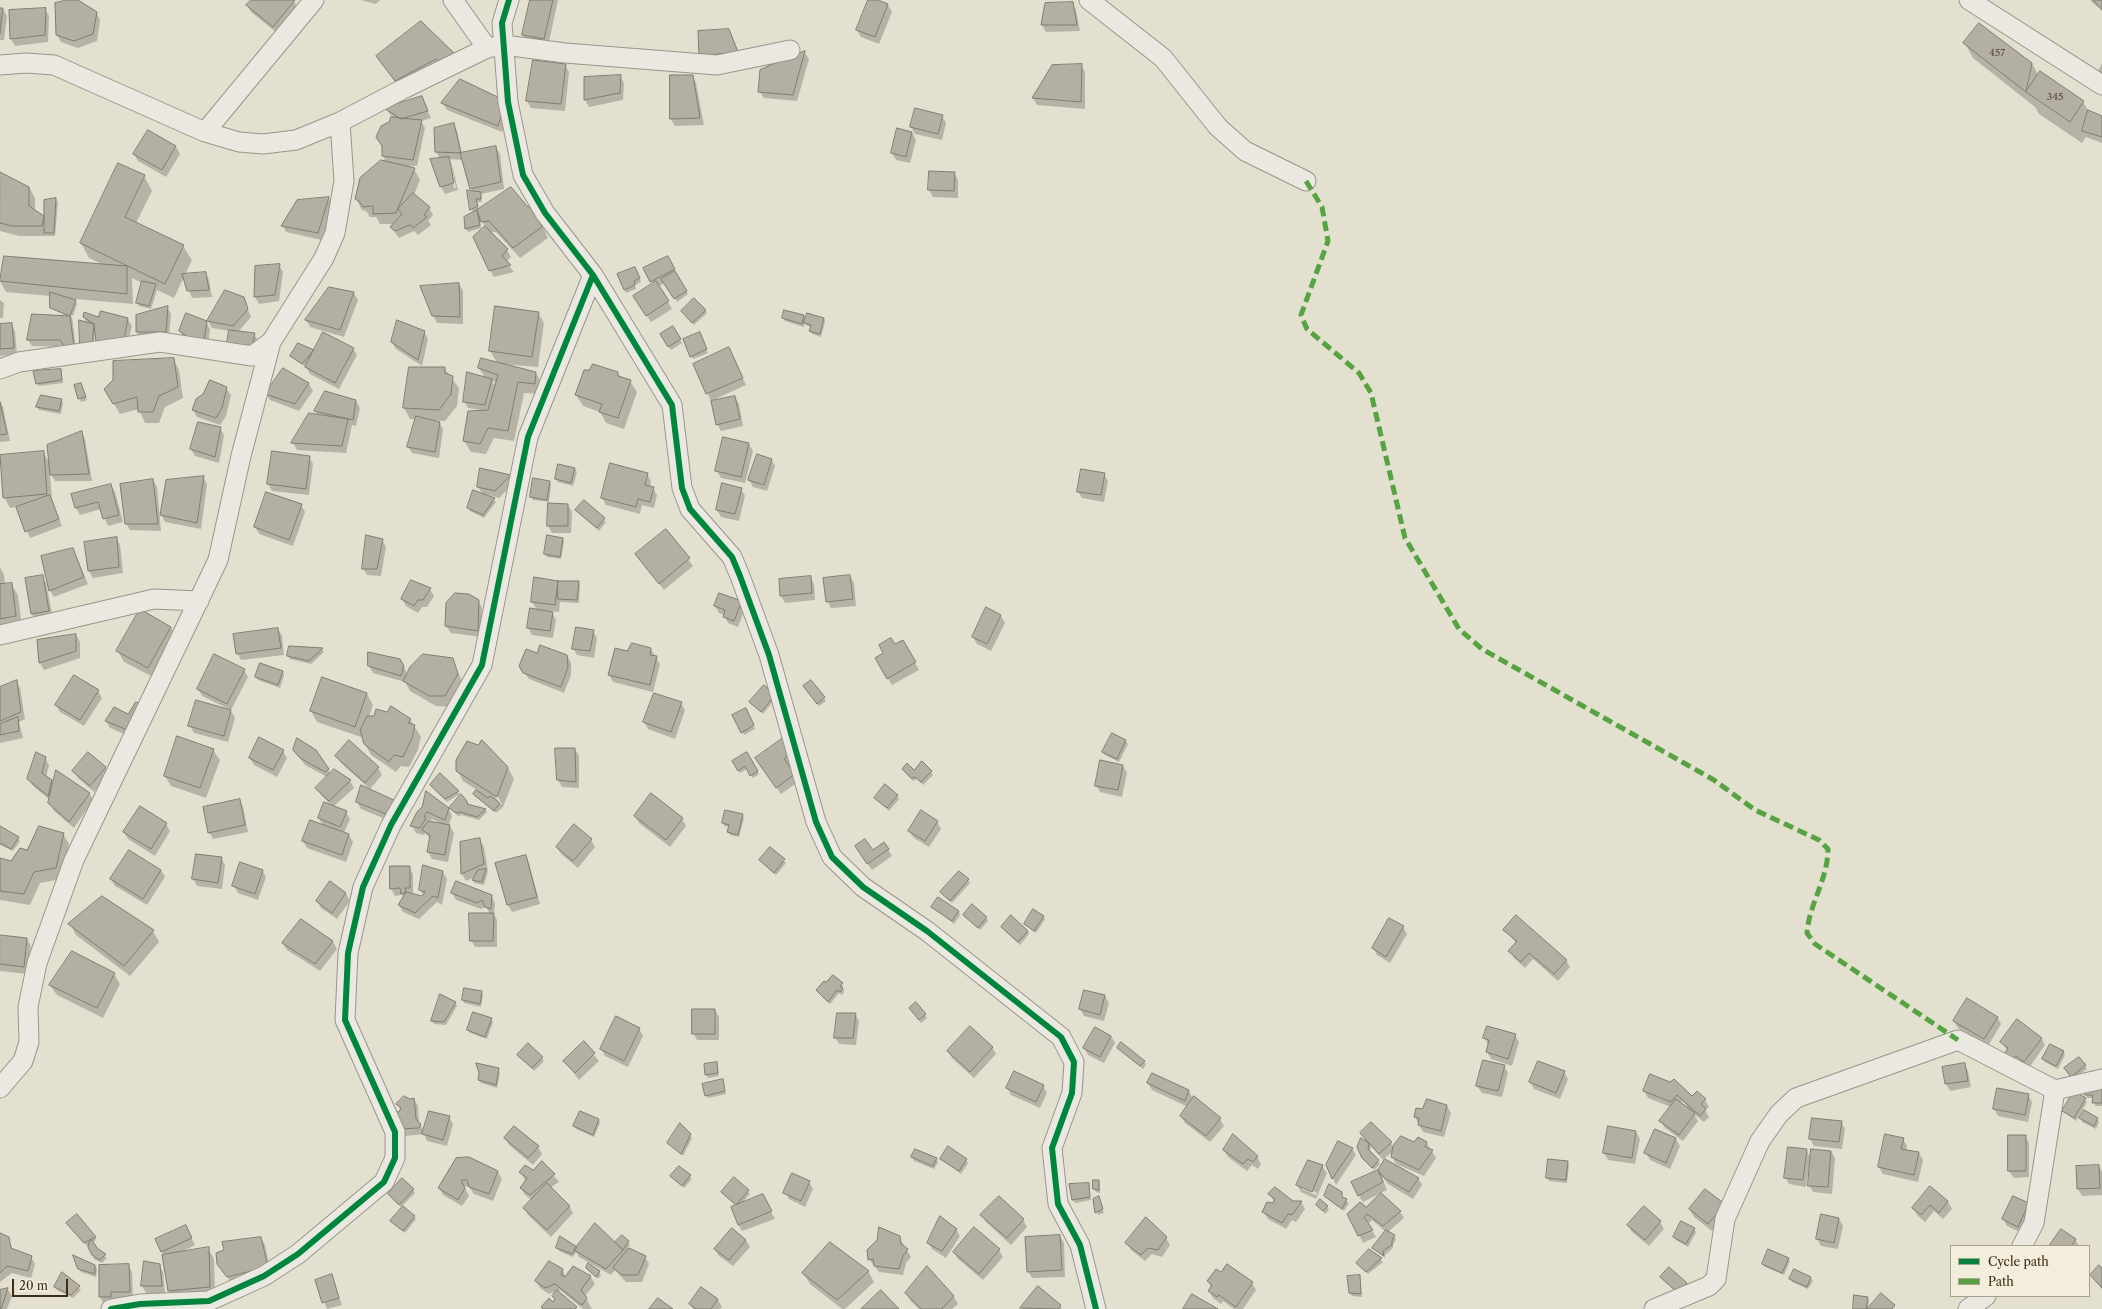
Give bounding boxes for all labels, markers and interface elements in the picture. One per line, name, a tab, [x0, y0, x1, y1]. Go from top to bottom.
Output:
house number: 457	[1989, 47, 2005, 59]
house number: 345	[2047, 91, 2063, 103]
legend	[1950, 1245, 2090, 1297]
text: Cycle path	[1988, 1254, 2049, 1269]
scale bar	[14, 1271, 70, 1297]
text: Path	[1988, 1274, 2014, 1289]
text: 20 m	[19, 1278, 48, 1293]

